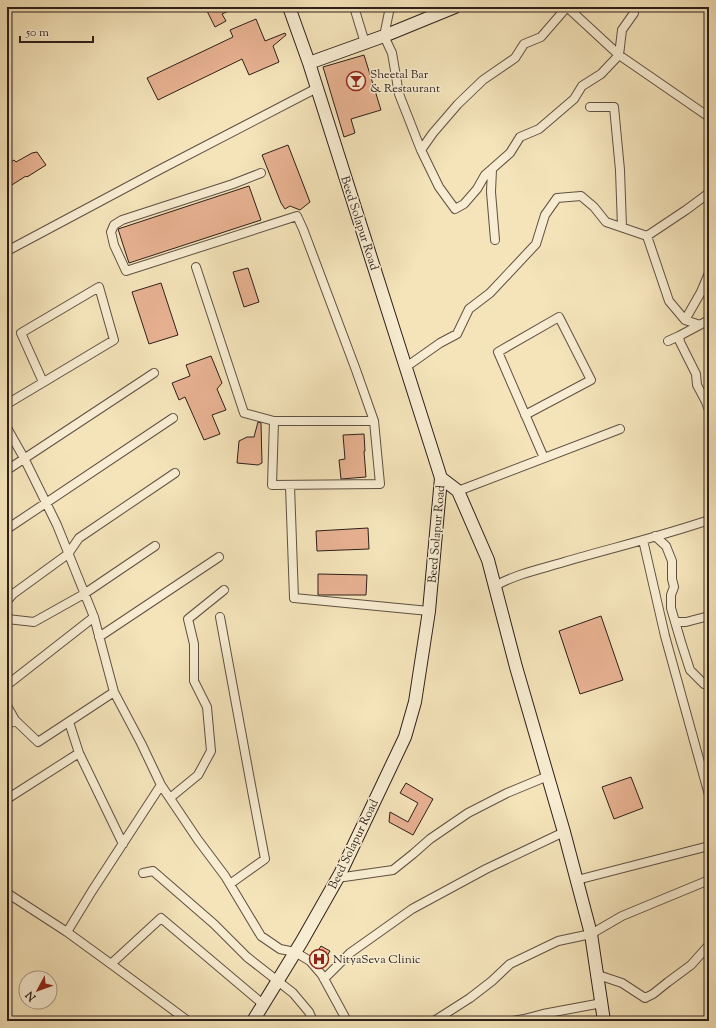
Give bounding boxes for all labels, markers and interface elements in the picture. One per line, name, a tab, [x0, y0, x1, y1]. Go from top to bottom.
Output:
scale bar	[20, 18, 93, 44]
text: 50 m	[25, 24, 49, 42]
place label: Sheetal Bar & Restaurant	[370, 66, 440, 98]
bar icon: Sheetal Bar & Restaurant	[345, 70, 367, 92]
street label: Beed Solapur Road	[335, 174, 383, 273]
street label: Beed Solapur Road	[424, 484, 450, 584]
street label: Beed Solapur Road	[324, 796, 384, 892]
hospital icon: NityaSeva Clinic	[308, 948, 330, 970]
place label: NityaSeva Clinic	[333, 951, 421, 969]
north arrow	[18, 970, 58, 1010]
text: N	[22, 987, 41, 1005]

